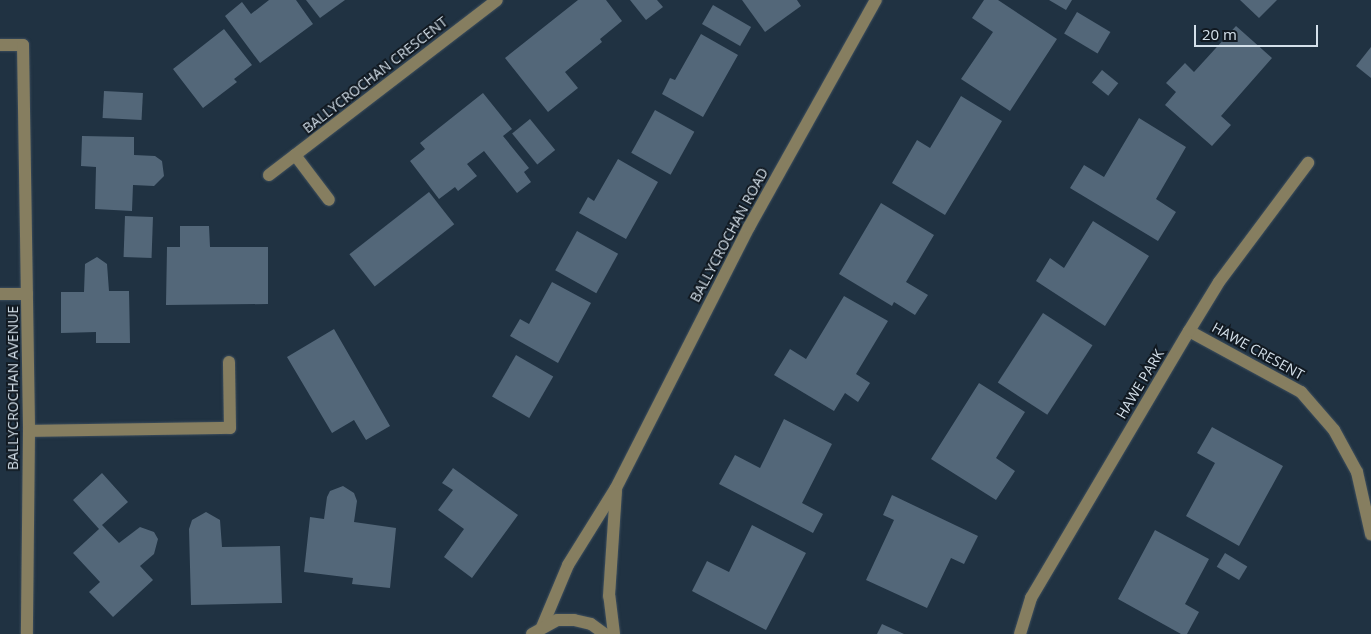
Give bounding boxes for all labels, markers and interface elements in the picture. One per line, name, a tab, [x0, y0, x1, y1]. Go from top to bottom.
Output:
street label: BALLYCROCHAN CRESCENT	[299, 13, 451, 137]
scale bar	[1196, 15, 1320, 47]
text: 20 m	[1202, 24, 1237, 44]
street label: BALLYCROCHAN ROAD	[687, 165, 771, 305]
street label: BALLYCROCHAN AVENUE	[5, 306, 21, 470]
street label: HAWE CRESENT	[1209, 319, 1307, 383]
street label: HAWE PARK	[1113, 346, 1167, 422]

